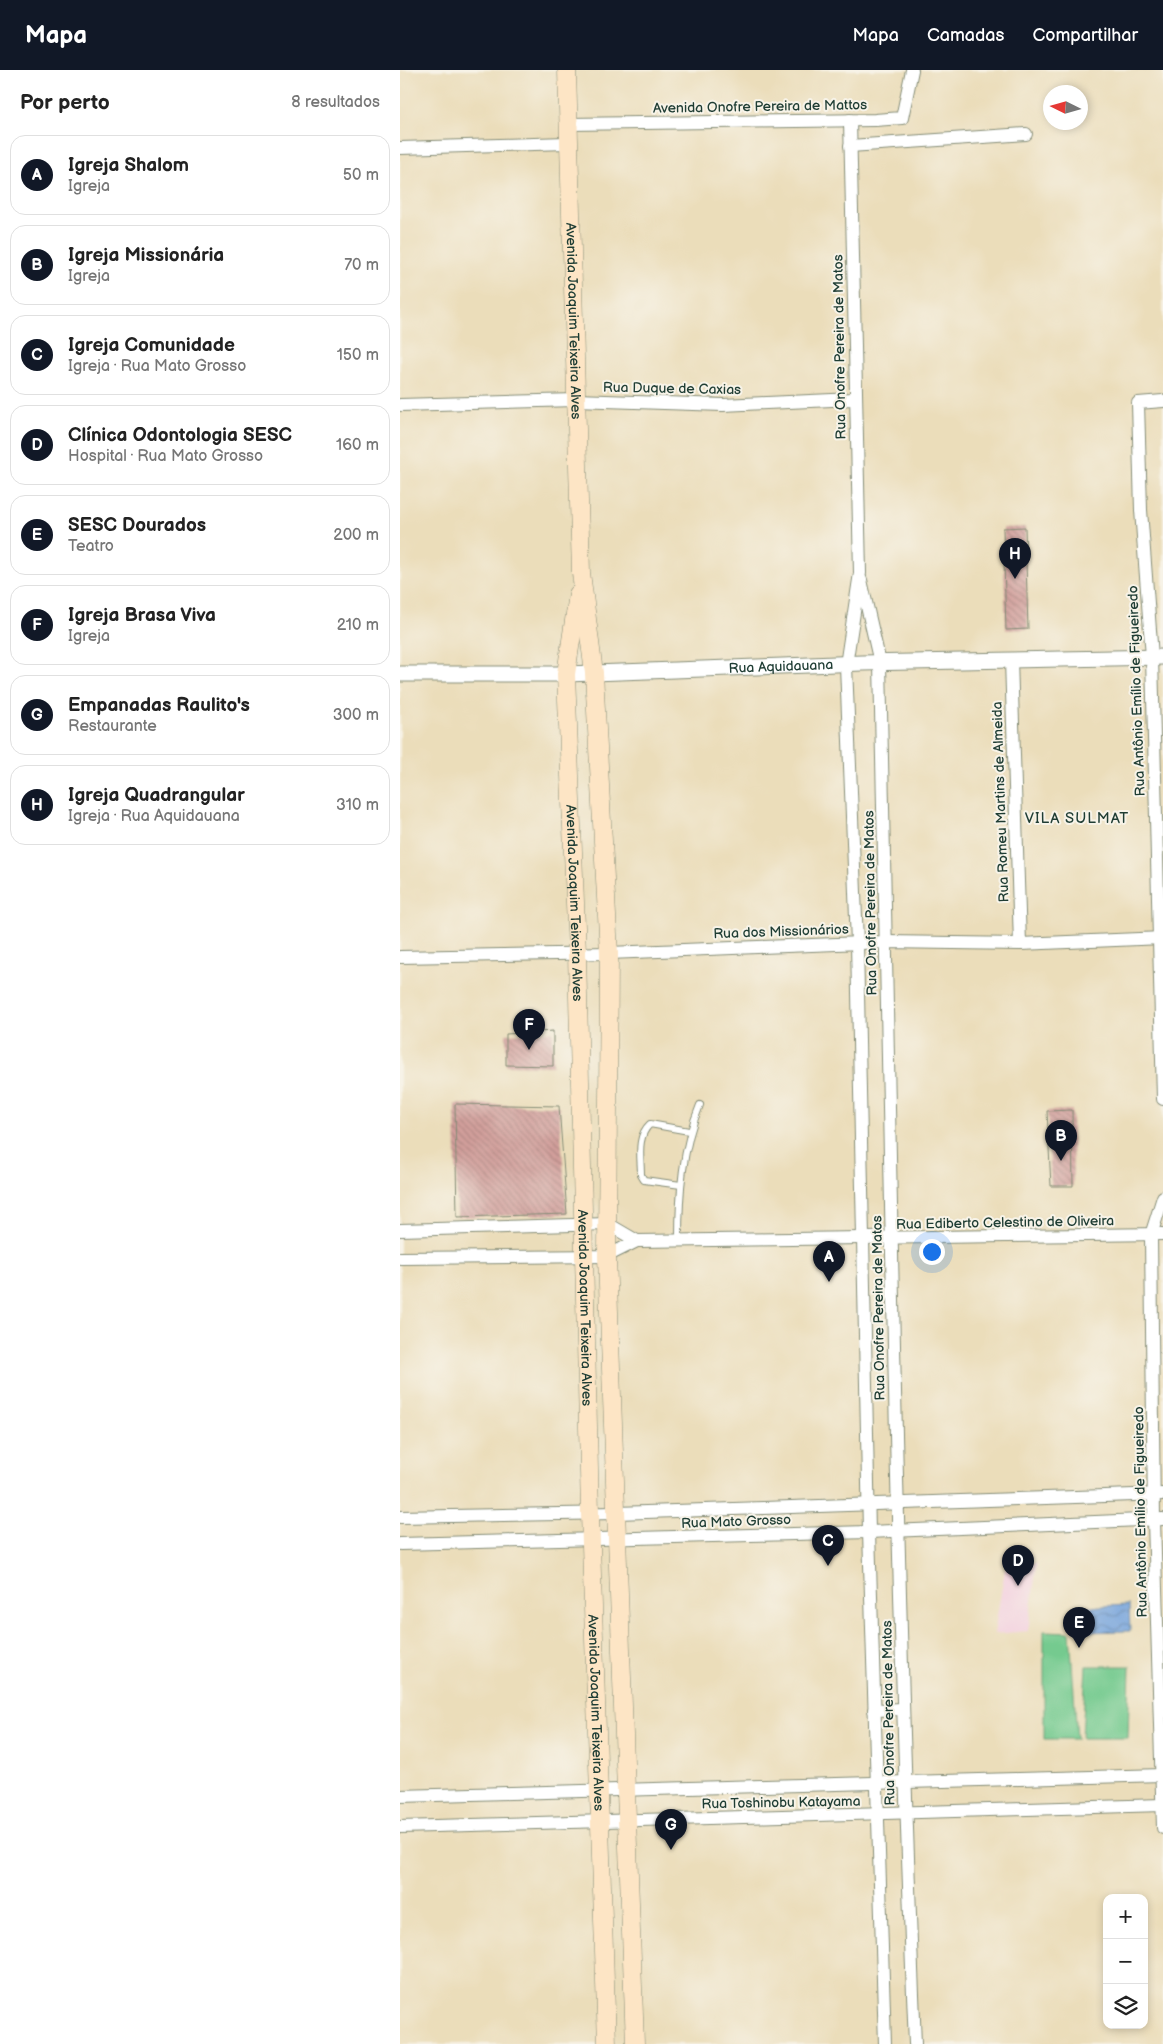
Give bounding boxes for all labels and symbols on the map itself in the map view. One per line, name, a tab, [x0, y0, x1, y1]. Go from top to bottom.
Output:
north arrow	[1043, 85, 1088, 130]
street label: Avenida Onofre Pereira de Mattos	[653, 96, 867, 117]
street label: Avenida Joaquim Teixeira Alves	[562, 222, 585, 420]
street label: Rua Onofre Pereira de Matos	[829, 254, 850, 440]
street label: Rua Duque de Caxias	[603, 379, 741, 398]
pin: H	[999, 538, 1031, 579]
street label: Rua Antônio Emílio de Figueiredo	[1124, 585, 1149, 797]
street label: Rua Aquidauana	[728, 656, 834, 677]
street label: Rua Romeu Martins de Almeida	[988, 701, 1013, 903]
street label: Avenida Joaquim Teixeira Alves	[562, 804, 586, 1002]
district label: VILA SULMAT	[1025, 809, 1129, 828]
street label: Rua Onofre Pereira de Matos	[860, 810, 881, 996]
street label: Rua dos Missionários	[713, 921, 849, 942]
pin: F	[513, 1009, 545, 1050]
pin: B	[1045, 1120, 1077, 1161]
street label: Avenida Joaquim Teixeira Alves	[574, 1209, 596, 1406]
street label: Rua Ediberto Celestino de Oliveira	[896, 1212, 1114, 1233]
street label: Rua Onofre Pereira de Matos	[868, 1215, 889, 1401]
your location	[919, 1239, 945, 1265]
pin: A	[813, 1241, 845, 1282]
street label: Rua Antônio Emílio de Figueiredo	[1130, 1406, 1151, 1618]
street label: Rua Mato Grosso	[681, 1511, 791, 1532]
pin: C	[812, 1525, 844, 1566]
pin: D	[1002, 1545, 1034, 1586]
pin: E	[1063, 1607, 1095, 1648]
street label: Avenida Joaquim Teixeira Alves	[584, 1614, 608, 1811]
street label: Rua Onofre Pereira de Matos	[878, 1620, 899, 1806]
street label: Rua Toshinobu Katayama	[701, 1793, 861, 1812]
pin: G	[655, 1809, 687, 1850]

